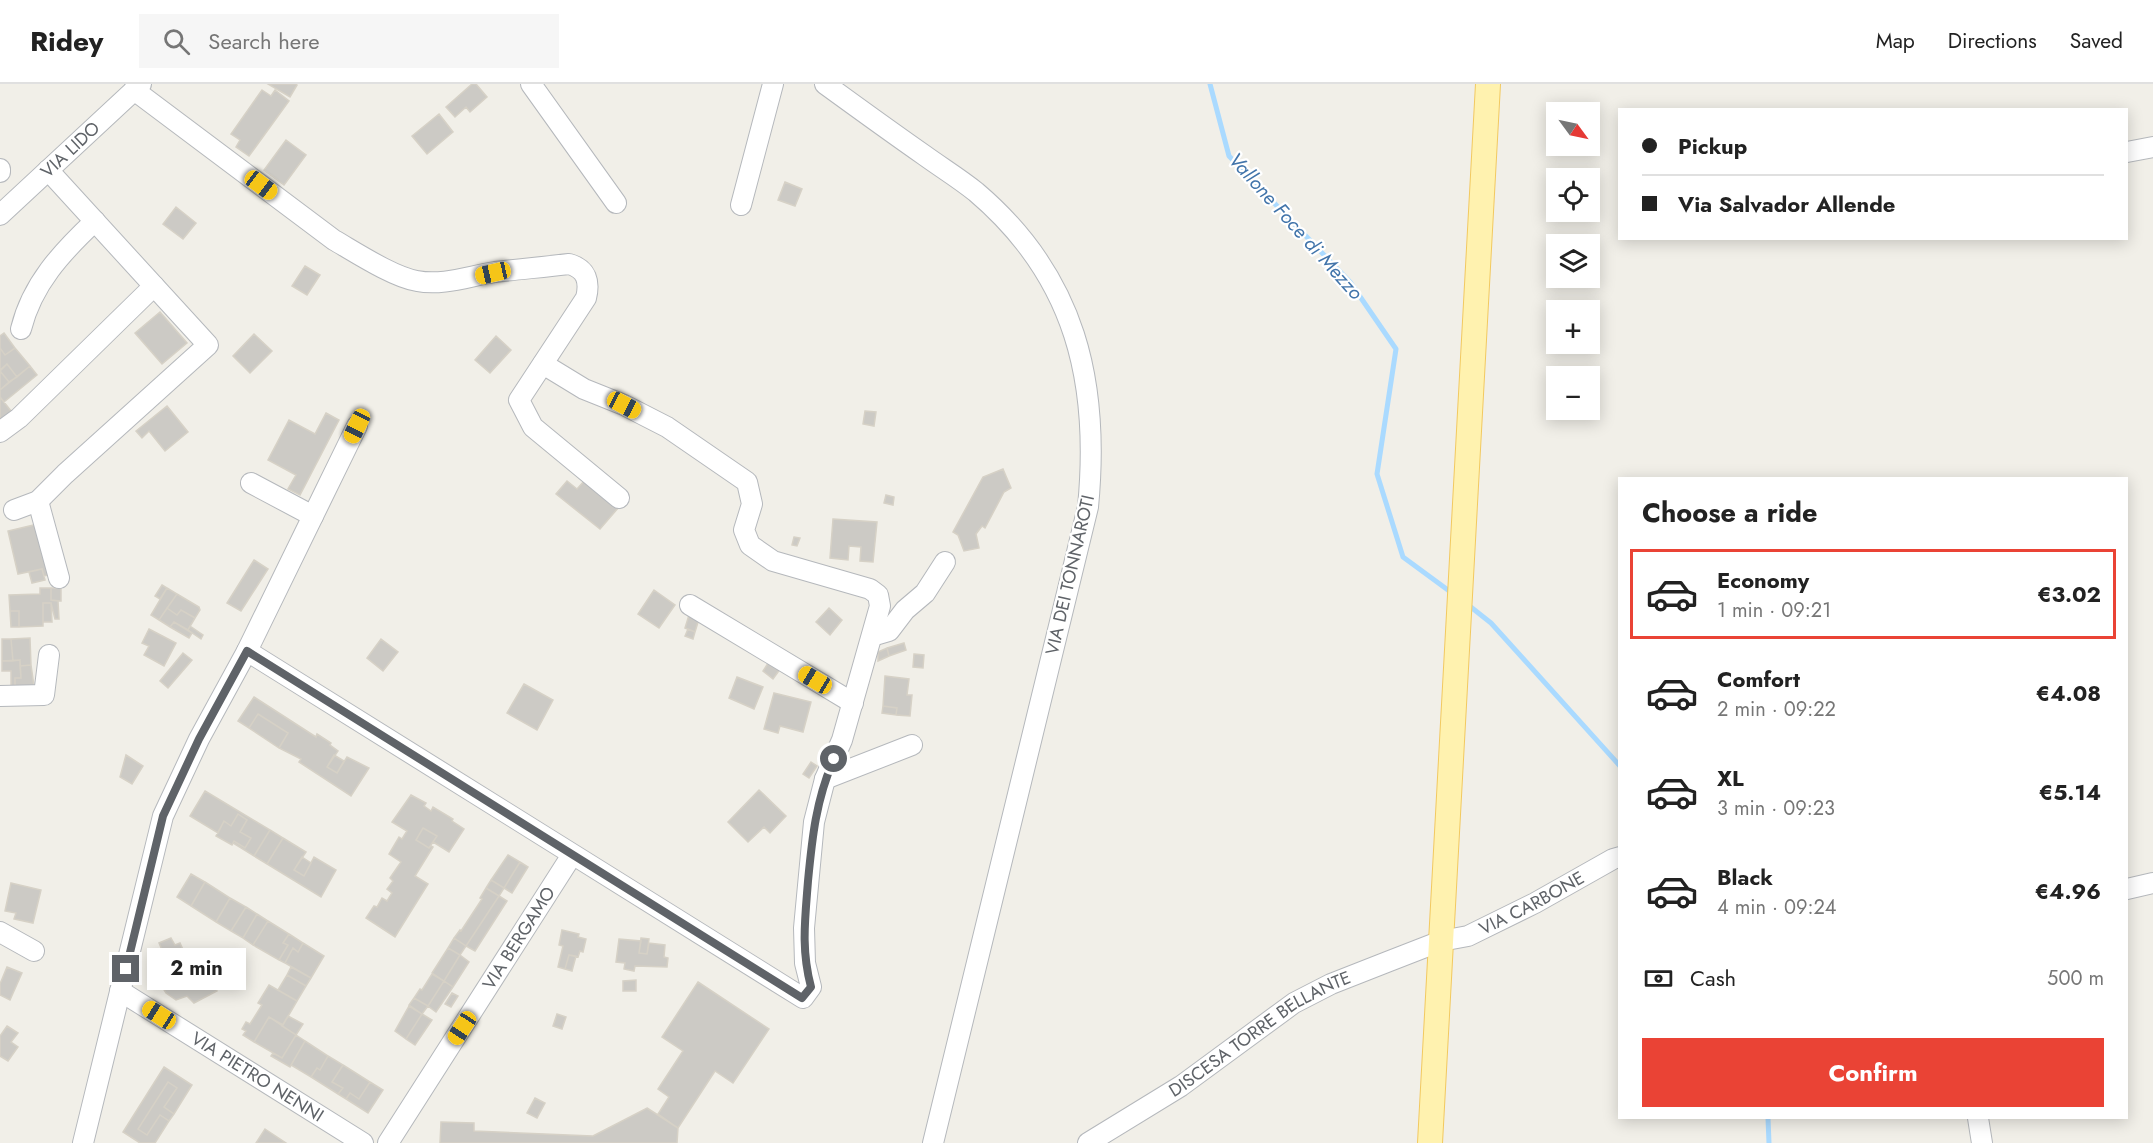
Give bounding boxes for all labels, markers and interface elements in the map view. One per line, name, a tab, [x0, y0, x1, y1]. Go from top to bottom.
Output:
search box	[139, 14, 559, 68]
text: Ridey	[30, 21, 103, 62]
icon: search	[160, 25, 193, 58]
text: Search here	[208, 25, 320, 57]
text: Map	[1876, 26, 1915, 56]
text: Directions	[1948, 26, 2037, 56]
text: Saved	[2070, 26, 2123, 56]
north arrow	[1546, 102, 1600, 156]
map controls	[1546, 102, 1600, 420]
street label: VIA LIDO	[35, 115, 106, 184]
text: Pickup	[1678, 130, 1747, 162]
water label: Vallone Foce di Mezzo	[1222, 146, 1370, 307]
car	[241, 167, 281, 203]
button: locate	[1546, 168, 1600, 222]
text: Via Salvador Allende	[1678, 188, 1895, 220]
button: layers	[1546, 234, 1600, 288]
car	[473, 260, 513, 286]
button: +	[1546, 300, 1600, 354]
button: −	[1546, 366, 1600, 420]
car	[604, 389, 644, 421]
car	[341, 406, 373, 446]
street label: VIA DEI TONNAROTI	[1039, 492, 1101, 658]
text: Choose a ride	[1642, 493, 1817, 532]
text: Economy	[1717, 564, 1809, 596]
icon: car	[1645, 567, 1699, 621]
text: €3.02	[2037, 578, 2101, 610]
text: 1 min · 09:21	[1717, 596, 1831, 625]
car	[795, 663, 835, 697]
text: Comfort	[1717, 663, 1800, 695]
icon: car	[1645, 666, 1699, 720]
text: €4.08	[2036, 677, 2101, 709]
text: 2 min · 09:22	[1717, 695, 1836, 724]
route start	[820, 745, 847, 772]
text: XL	[1717, 762, 1744, 794]
icon: car	[1645, 765, 1699, 819]
text: €5.14	[2039, 776, 2101, 808]
text: 3 min · 09:23	[1717, 794, 1835, 823]
text: Black	[1717, 861, 1773, 893]
icon: car	[1645, 864, 1699, 918]
street label: VIA CARBONE	[1475, 865, 1589, 942]
text: €4.96	[2035, 875, 2101, 907]
street label: VIA BERGAMO	[476, 882, 561, 995]
text: 4 min · 09:24	[1717, 893, 1837, 922]
callout: 2 min	[147, 948, 246, 990]
text: 2 min	[170, 954, 223, 983]
route end	[112, 955, 139, 982]
icon: cash	[1642, 962, 1675, 995]
text: Cash	[1690, 962, 1736, 994]
text: 500 m	[2047, 964, 2104, 993]
street label: DISCESA TORRE BELLANTE	[1164, 965, 1354, 1103]
car	[139, 998, 179, 1032]
car	[445, 1008, 479, 1048]
street label: VIA PIETRO NENNI	[186, 1026, 329, 1128]
button: Confirm	[1642, 1038, 2104, 1107]

